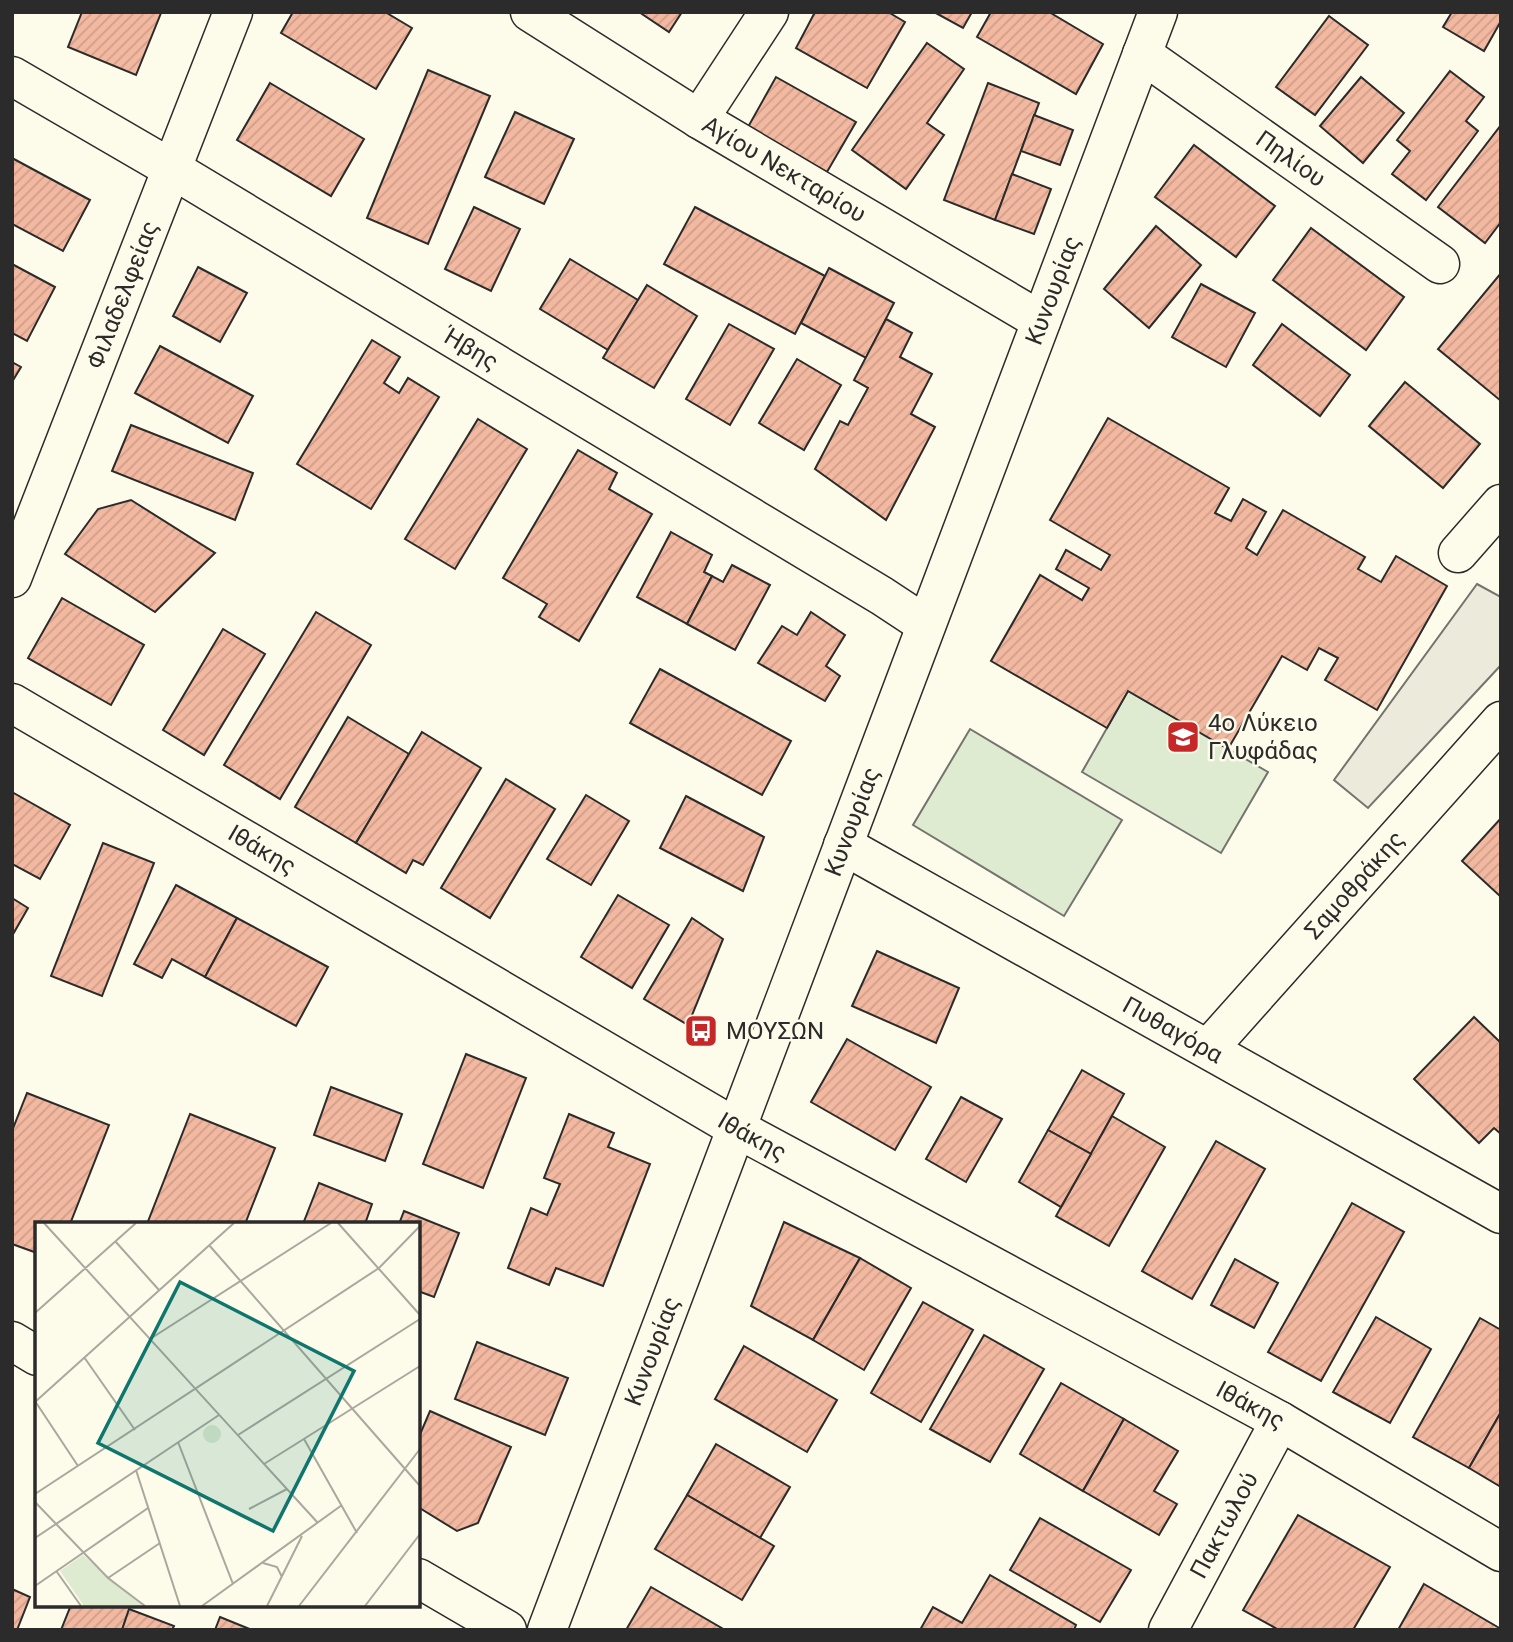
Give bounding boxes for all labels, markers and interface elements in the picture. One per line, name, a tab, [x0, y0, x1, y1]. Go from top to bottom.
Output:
street label: Αγίου Νεκταρίου	[697, 110, 871, 228]
street label: Πηλίου	[1251, 125, 1331, 193]
street label: Φιλαδελφείας	[81, 217, 164, 373]
street label: Κυνουρίας	[1020, 232, 1086, 349]
street label: Ήβης	[437, 321, 504, 376]
place label: 4ο Λύκειο Γλυφάδας	[1208, 709, 1318, 765]
school or university icon: 4ο Λύκειο Γλυφάδας	[1164, 718, 1202, 756]
street label: Κυνουρίας	[819, 763, 885, 880]
street label: Ιθάκης	[223, 819, 301, 881]
street label: Σαμοθράκης	[1299, 825, 1410, 945]
street label: Πυθαγόρα	[1118, 991, 1228, 1069]
bus stop icon: ΜΟΥΣΩΝ	[682, 1012, 720, 1050]
place label: ΜΟΥΣΩΝ	[726, 1017, 824, 1045]
street label: Ιθάκης	[713, 1107, 791, 1167]
inset map	[35, 1222, 420, 1607]
street label: Κυνουρίας	[619, 1293, 686, 1410]
street label: Ιθάκης	[1212, 1375, 1290, 1435]
street label: Πακτωλού	[1184, 1467, 1264, 1583]

